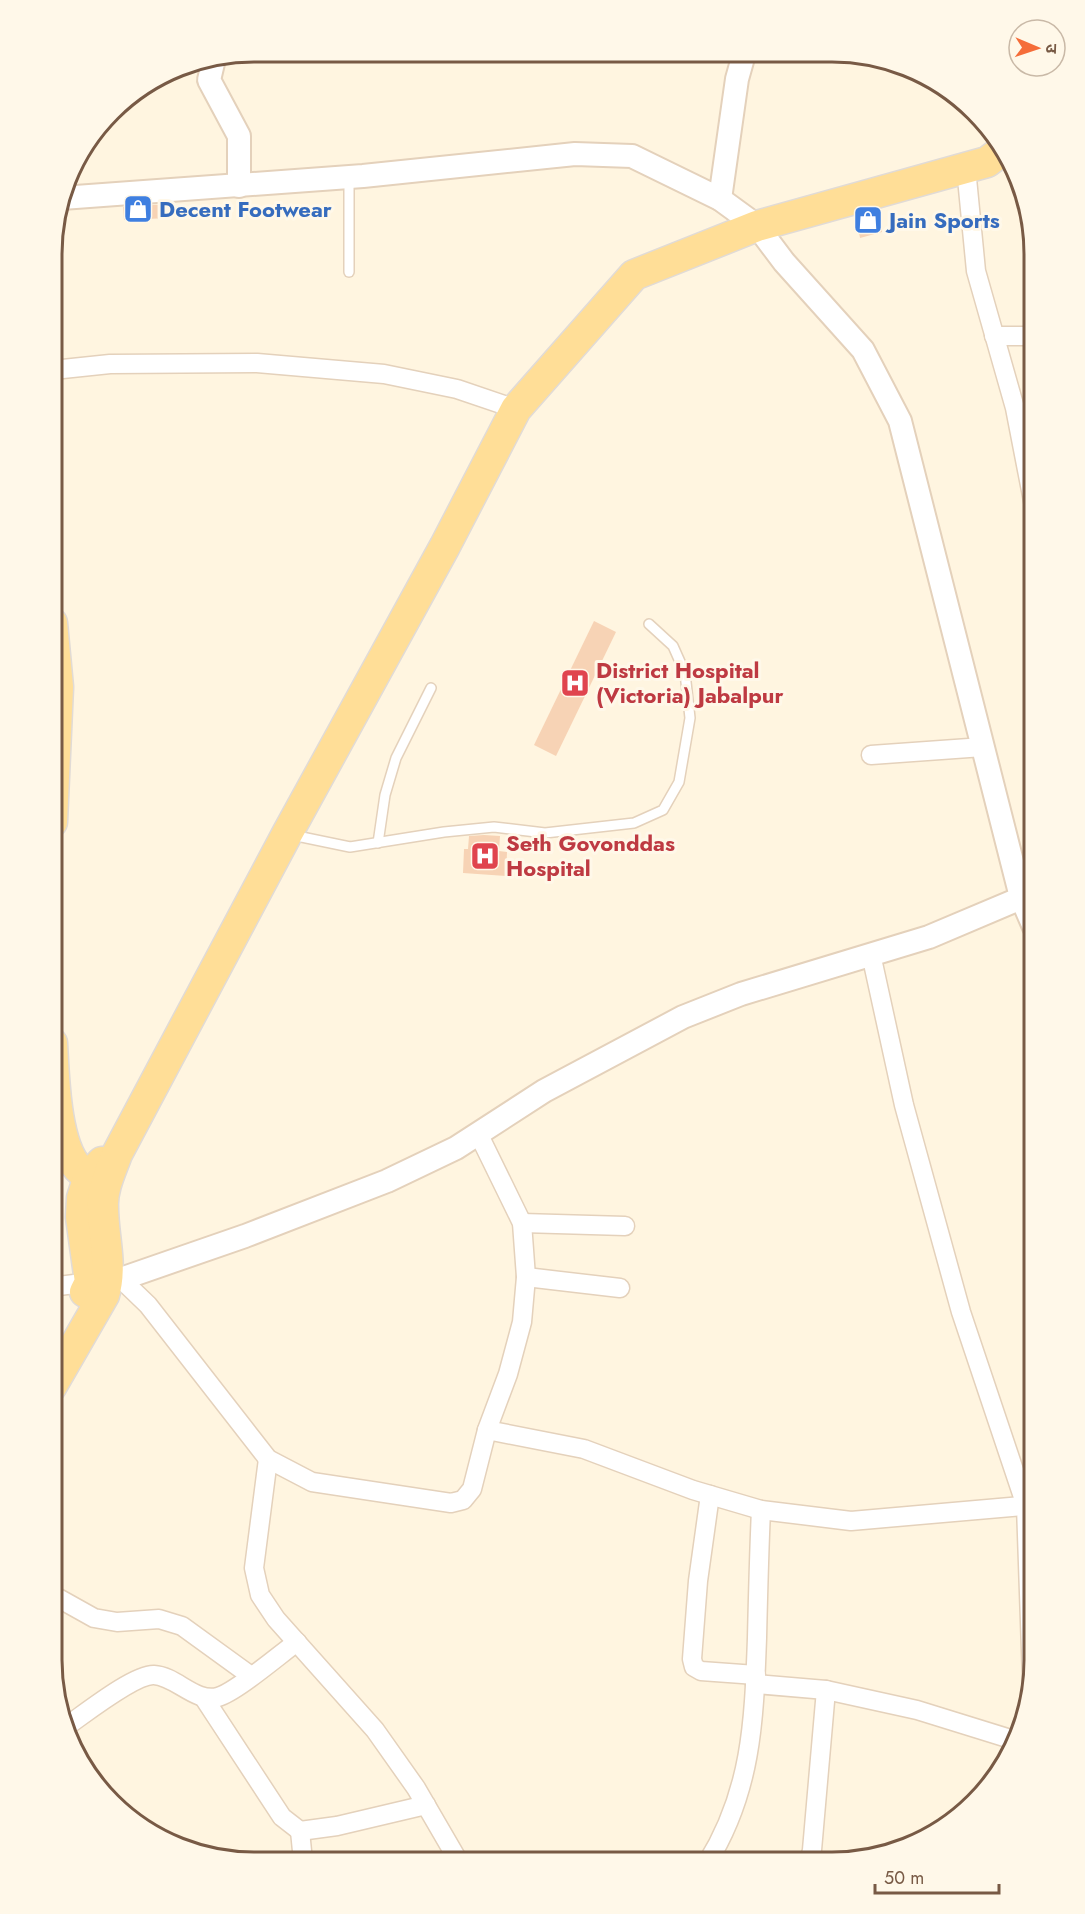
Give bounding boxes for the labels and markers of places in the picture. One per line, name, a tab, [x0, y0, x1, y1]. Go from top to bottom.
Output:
shop icon: Decent Footwear	[122, 193, 154, 225]
place label: Decent Footwear	[159, 193, 332, 225]
shop icon: Jain Sports	[852, 204, 884, 236]
place label: Jain Sports	[885, 204, 1000, 236]
place label: District Hospital (Victoria) Jabalpur	[596, 654, 783, 711]
hospital icon: District Hospital (Victoria) Jabalpur	[559, 667, 591, 699]
place label: Seth Govonddas Hospital	[506, 827, 675, 884]
hospital icon: Seth Govonddas Hospital	[469, 840, 501, 872]

